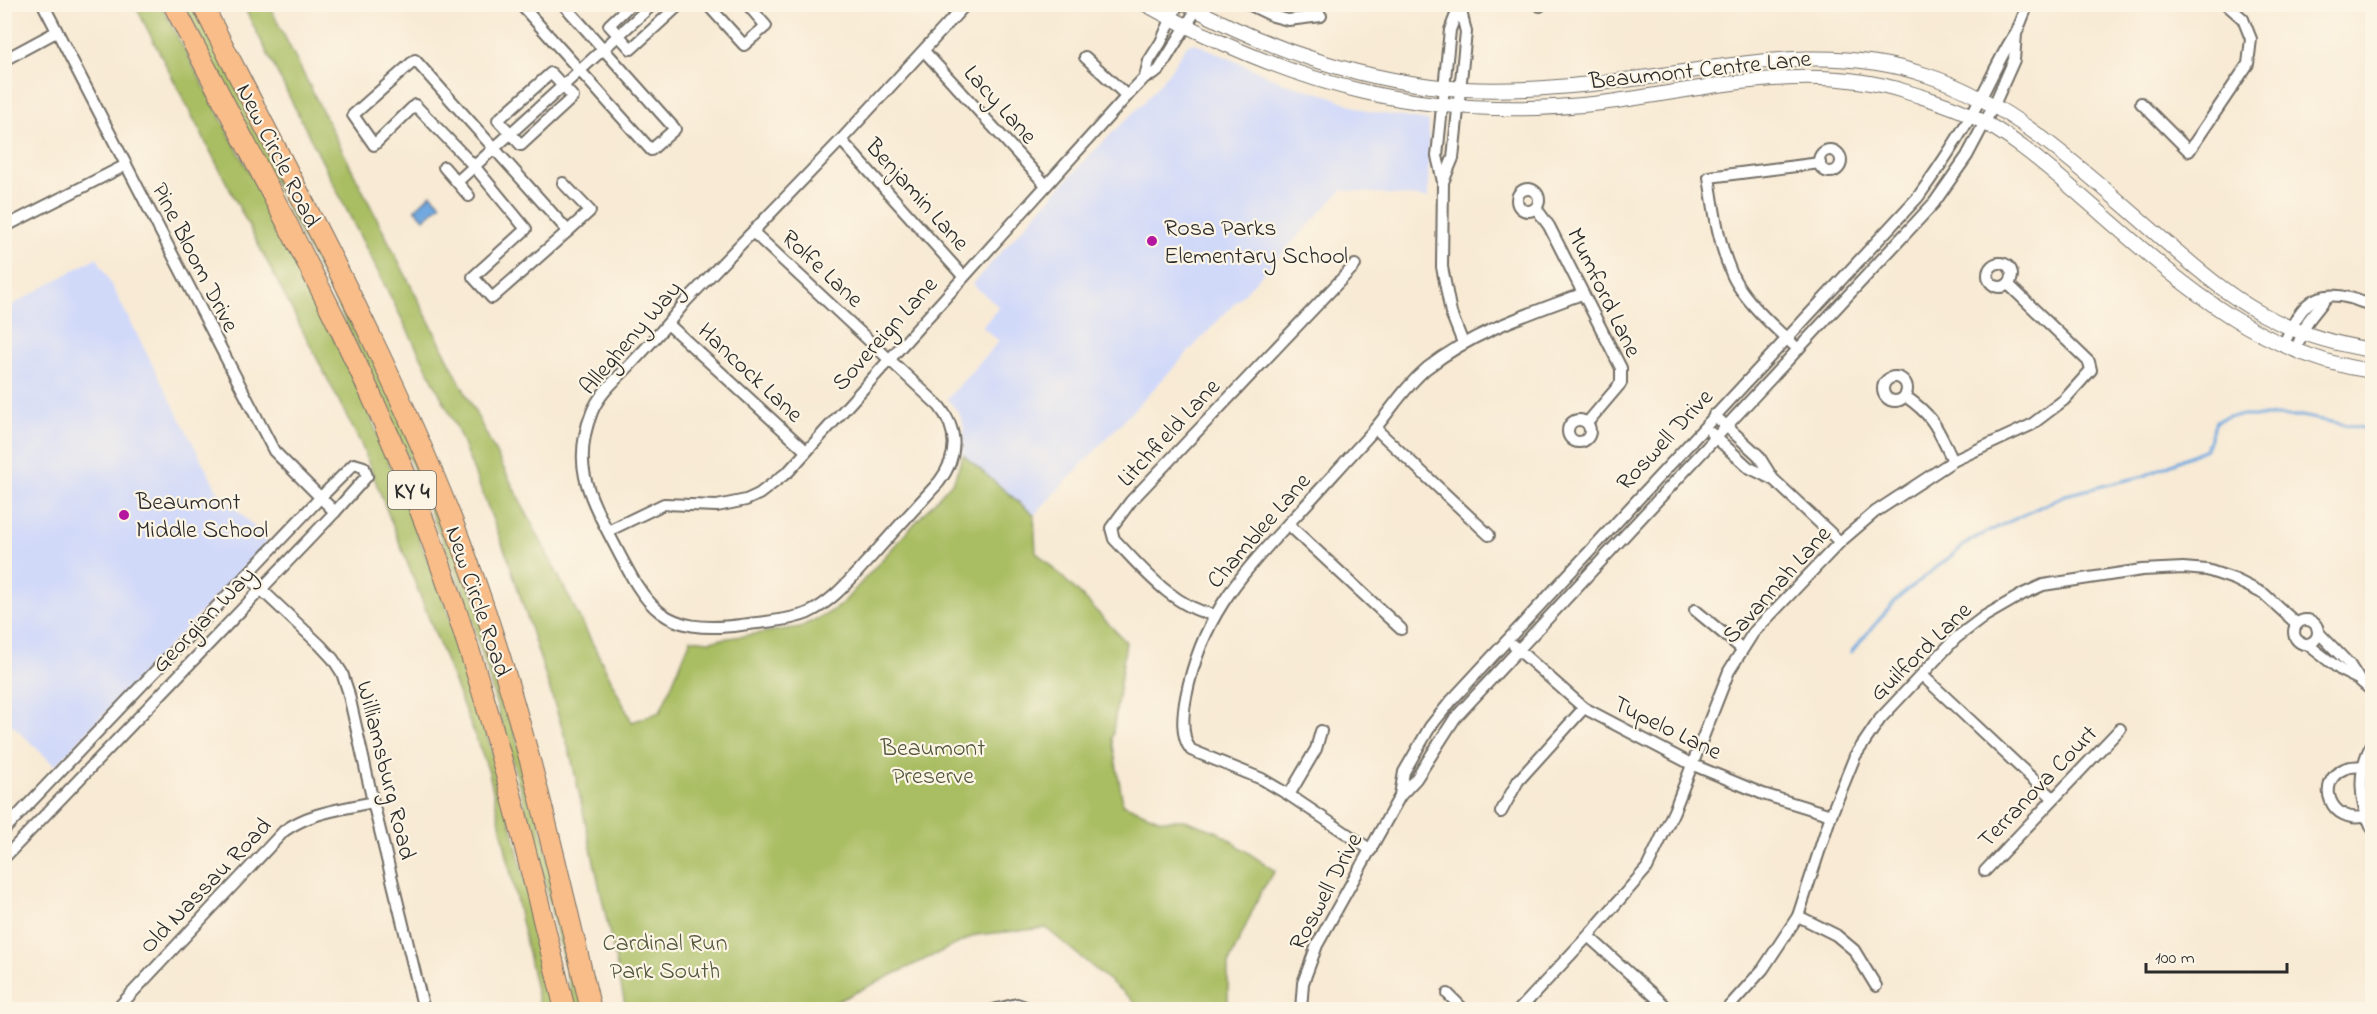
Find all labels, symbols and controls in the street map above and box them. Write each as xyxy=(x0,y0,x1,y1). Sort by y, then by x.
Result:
street label: Beaumont Centre Lane xyxy=(1587,42,1813,101)
street label: Lacy Lane xyxy=(953,58,1045,154)
street label: New Circle Road xyxy=(225,78,328,235)
street label: Benjamin Lane xyxy=(855,131,977,260)
street label: Pine Bloom Drive xyxy=(141,177,247,339)
place label: Rosa Parks Elementary School xyxy=(1164,212,1348,276)
street label: Rolfe Lane xyxy=(772,222,870,317)
street label: Mumford Lane xyxy=(1556,222,1649,364)
marker: Rosa Parks Elementary School xyxy=(1145,234,1159,248)
street label: Sovereign Lane xyxy=(825,269,947,400)
street label: Allegheny Way xyxy=(572,274,692,404)
street label: Hancock Lane xyxy=(689,316,810,432)
street label: Litchfield Lane xyxy=(1110,371,1230,496)
street label: Roswell Drive xyxy=(1609,382,1723,500)
street label: Chamblee Lane xyxy=(1199,466,1321,597)
road number: KY 4 xyxy=(388,471,436,509)
place label: Beaumont Middle School xyxy=(135,486,268,549)
marker: Beaumont Middle School xyxy=(117,508,131,522)
street label: Savannah Lane xyxy=(1715,518,1841,653)
street label: New Circle Road xyxy=(434,522,519,682)
street label: Georgian Way xyxy=(145,559,266,683)
street label: Guilford Lane xyxy=(1863,595,1981,711)
street label: Williamsburg Road xyxy=(345,678,424,864)
street label: Tupelo Lane xyxy=(1607,688,1727,771)
street label: Terranova Court xyxy=(1971,718,2107,857)
park label: Beaumont Preserve xyxy=(880,732,985,795)
street label: Old Nassau Road xyxy=(132,810,281,963)
street label: Roswell Drive xyxy=(1282,827,1373,957)
park label: Cardinal Run Park South xyxy=(603,927,727,990)
scale bar xyxy=(2146,936,2287,974)
text: 100 m xyxy=(2155,946,2195,972)

